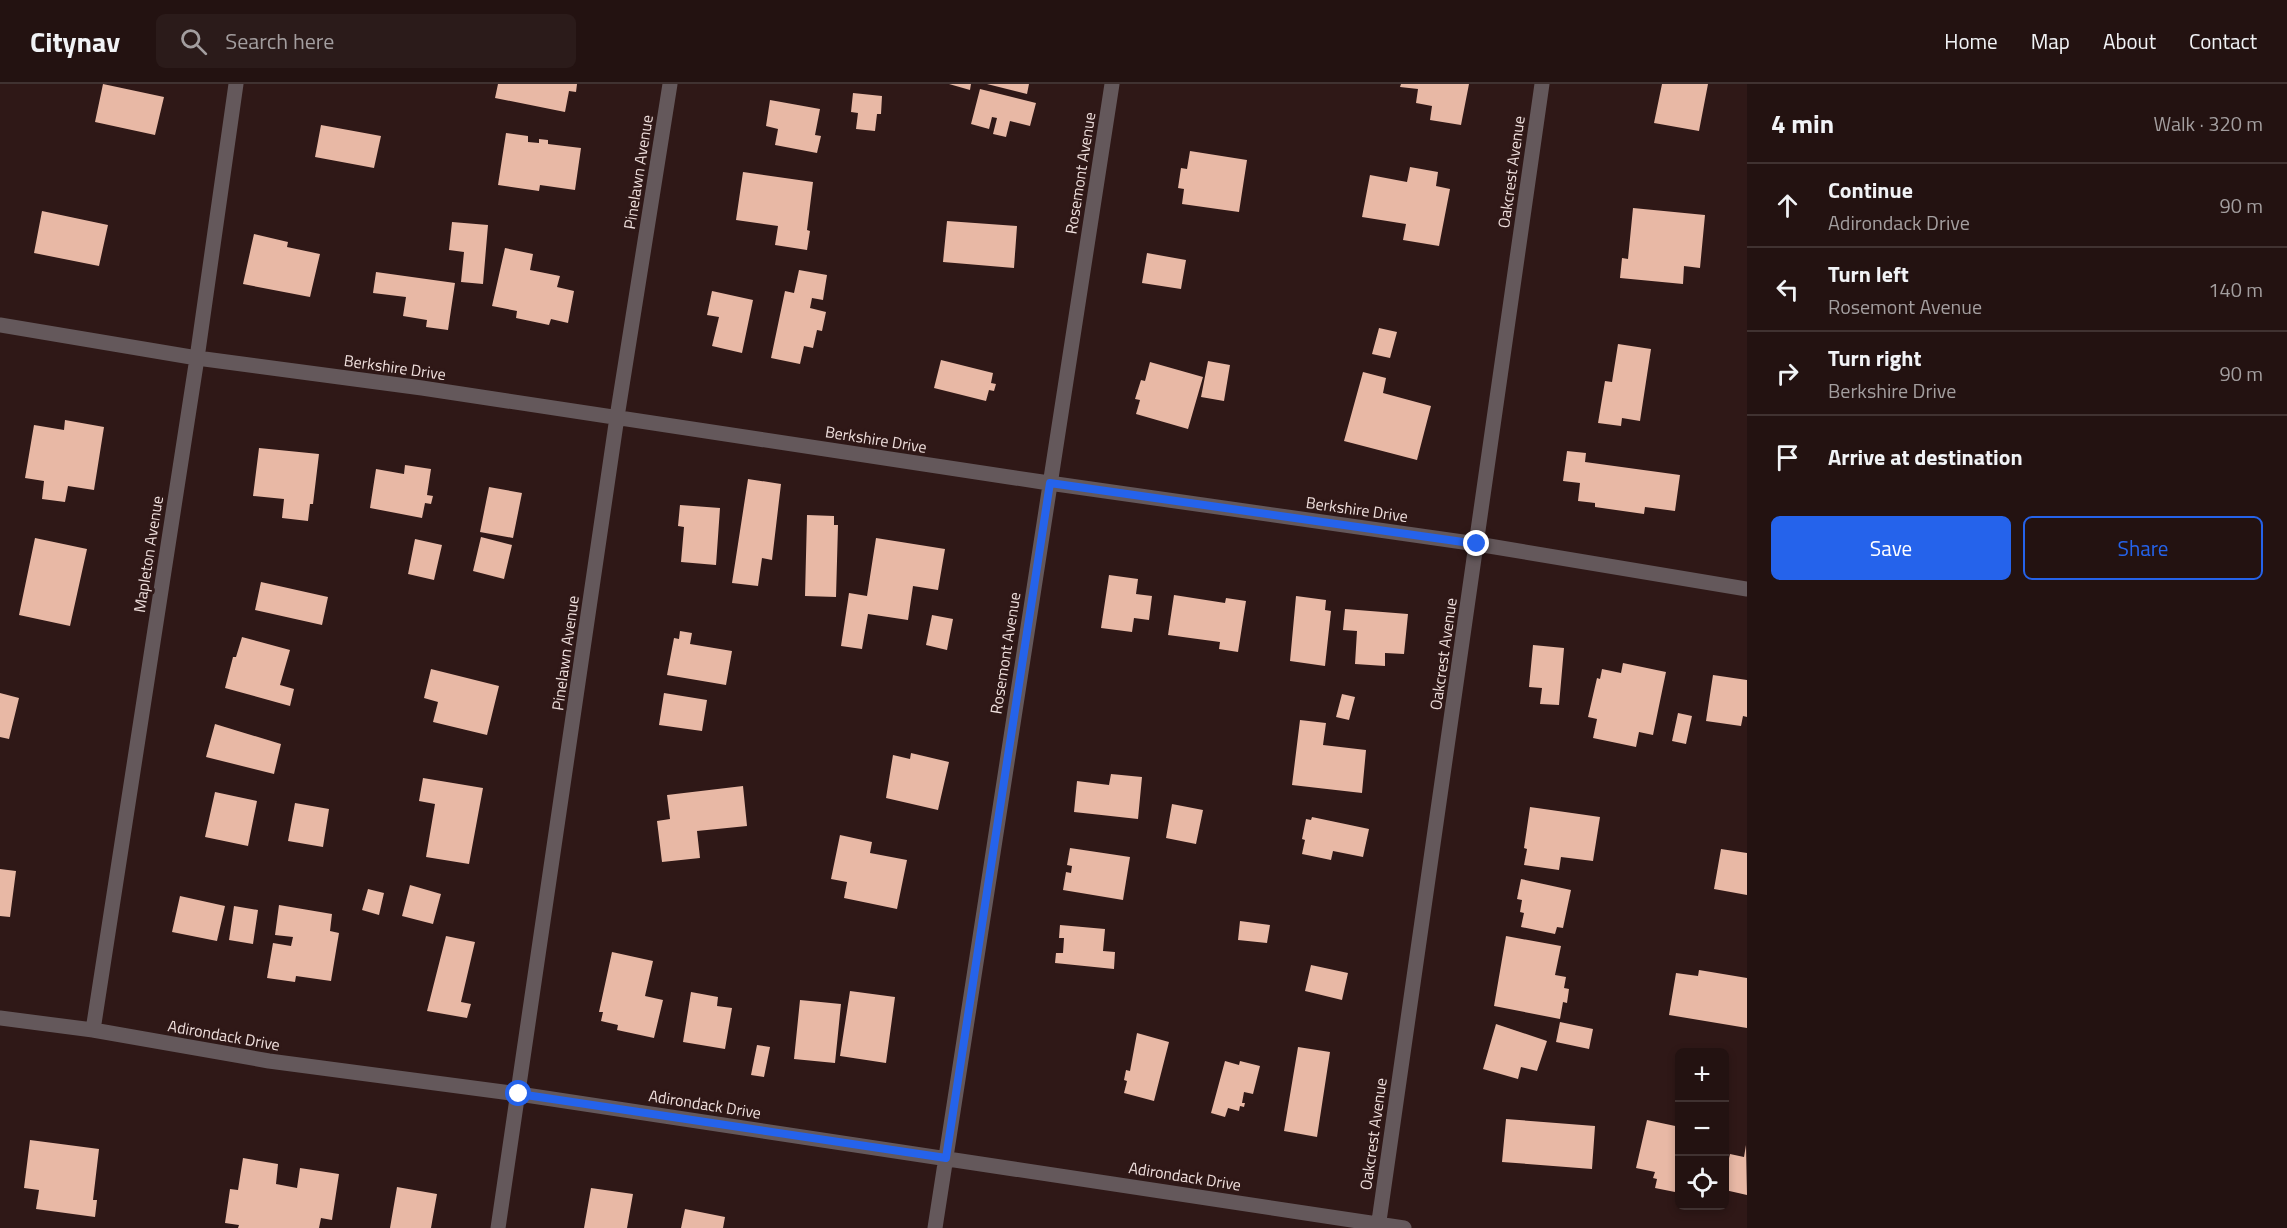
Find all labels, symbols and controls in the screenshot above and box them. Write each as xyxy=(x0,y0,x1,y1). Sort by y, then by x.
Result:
search box xyxy=(156,14,576,68)
text: Citynav xyxy=(30,20,120,63)
text: Search here xyxy=(225,24,334,58)
icon: search xyxy=(177,25,210,58)
text: Home xyxy=(1944,25,1998,57)
text: Map xyxy=(2031,25,2070,57)
text: About xyxy=(2103,25,2156,57)
text: Contact xyxy=(2189,25,2257,57)
text: 4 min xyxy=(1771,104,1834,143)
text: Walk · 320 m xyxy=(2154,108,2263,139)
street label: Rosemont Avenue xyxy=(1059,110,1101,236)
street label: Pinelawn Avenue xyxy=(617,113,659,231)
street label: Oakcrest Avenue xyxy=(1491,114,1531,230)
text: Continue xyxy=(1828,173,1913,207)
icon: ahead xyxy=(1771,189,1804,222)
text: 90 m xyxy=(2219,190,2263,221)
text: Adirondack Drive xyxy=(1828,207,1970,238)
text: Turn left xyxy=(1828,257,1909,291)
icon: left xyxy=(1771,273,1804,306)
text: 140 m xyxy=(2208,274,2263,305)
text: Rosemont Avenue xyxy=(1828,291,1982,322)
text: Turn right xyxy=(1828,341,1922,375)
street label: Berkshire Drive xyxy=(343,348,447,386)
icon: right xyxy=(1771,357,1804,390)
text: 90 m xyxy=(2219,358,2263,389)
text: Berkshire Drive xyxy=(1828,375,1956,406)
street label: Berkshire Drive xyxy=(823,419,929,459)
text: Arrive at destination xyxy=(1828,440,2023,474)
icon: arrive xyxy=(1771,441,1804,474)
street label: Berkshire Drive xyxy=(1305,490,1409,528)
street label: Mapleton Avenue xyxy=(127,494,169,614)
button: Save xyxy=(1771,516,2011,580)
button: Share xyxy=(2023,516,2263,580)
route end xyxy=(1463,530,1489,556)
street label: Rosemont Avenue xyxy=(984,590,1026,716)
street label: Pinelawn Avenue xyxy=(545,594,585,712)
street label: Oakcrest Avenue xyxy=(1423,596,1463,712)
street label: Adirondack Drive xyxy=(166,1013,282,1057)
map controls xyxy=(1675,1048,1729,1210)
button: + xyxy=(1675,1048,1729,1102)
street label: Oakcrest Avenue xyxy=(1353,1076,1393,1192)
route start xyxy=(505,1080,531,1106)
street label: Adirondack Drive xyxy=(647,1083,763,1125)
button: − xyxy=(1675,1102,1729,1156)
street label: Adirondack Drive xyxy=(1127,1155,1243,1197)
button: locate xyxy=(1675,1156,1729,1210)

